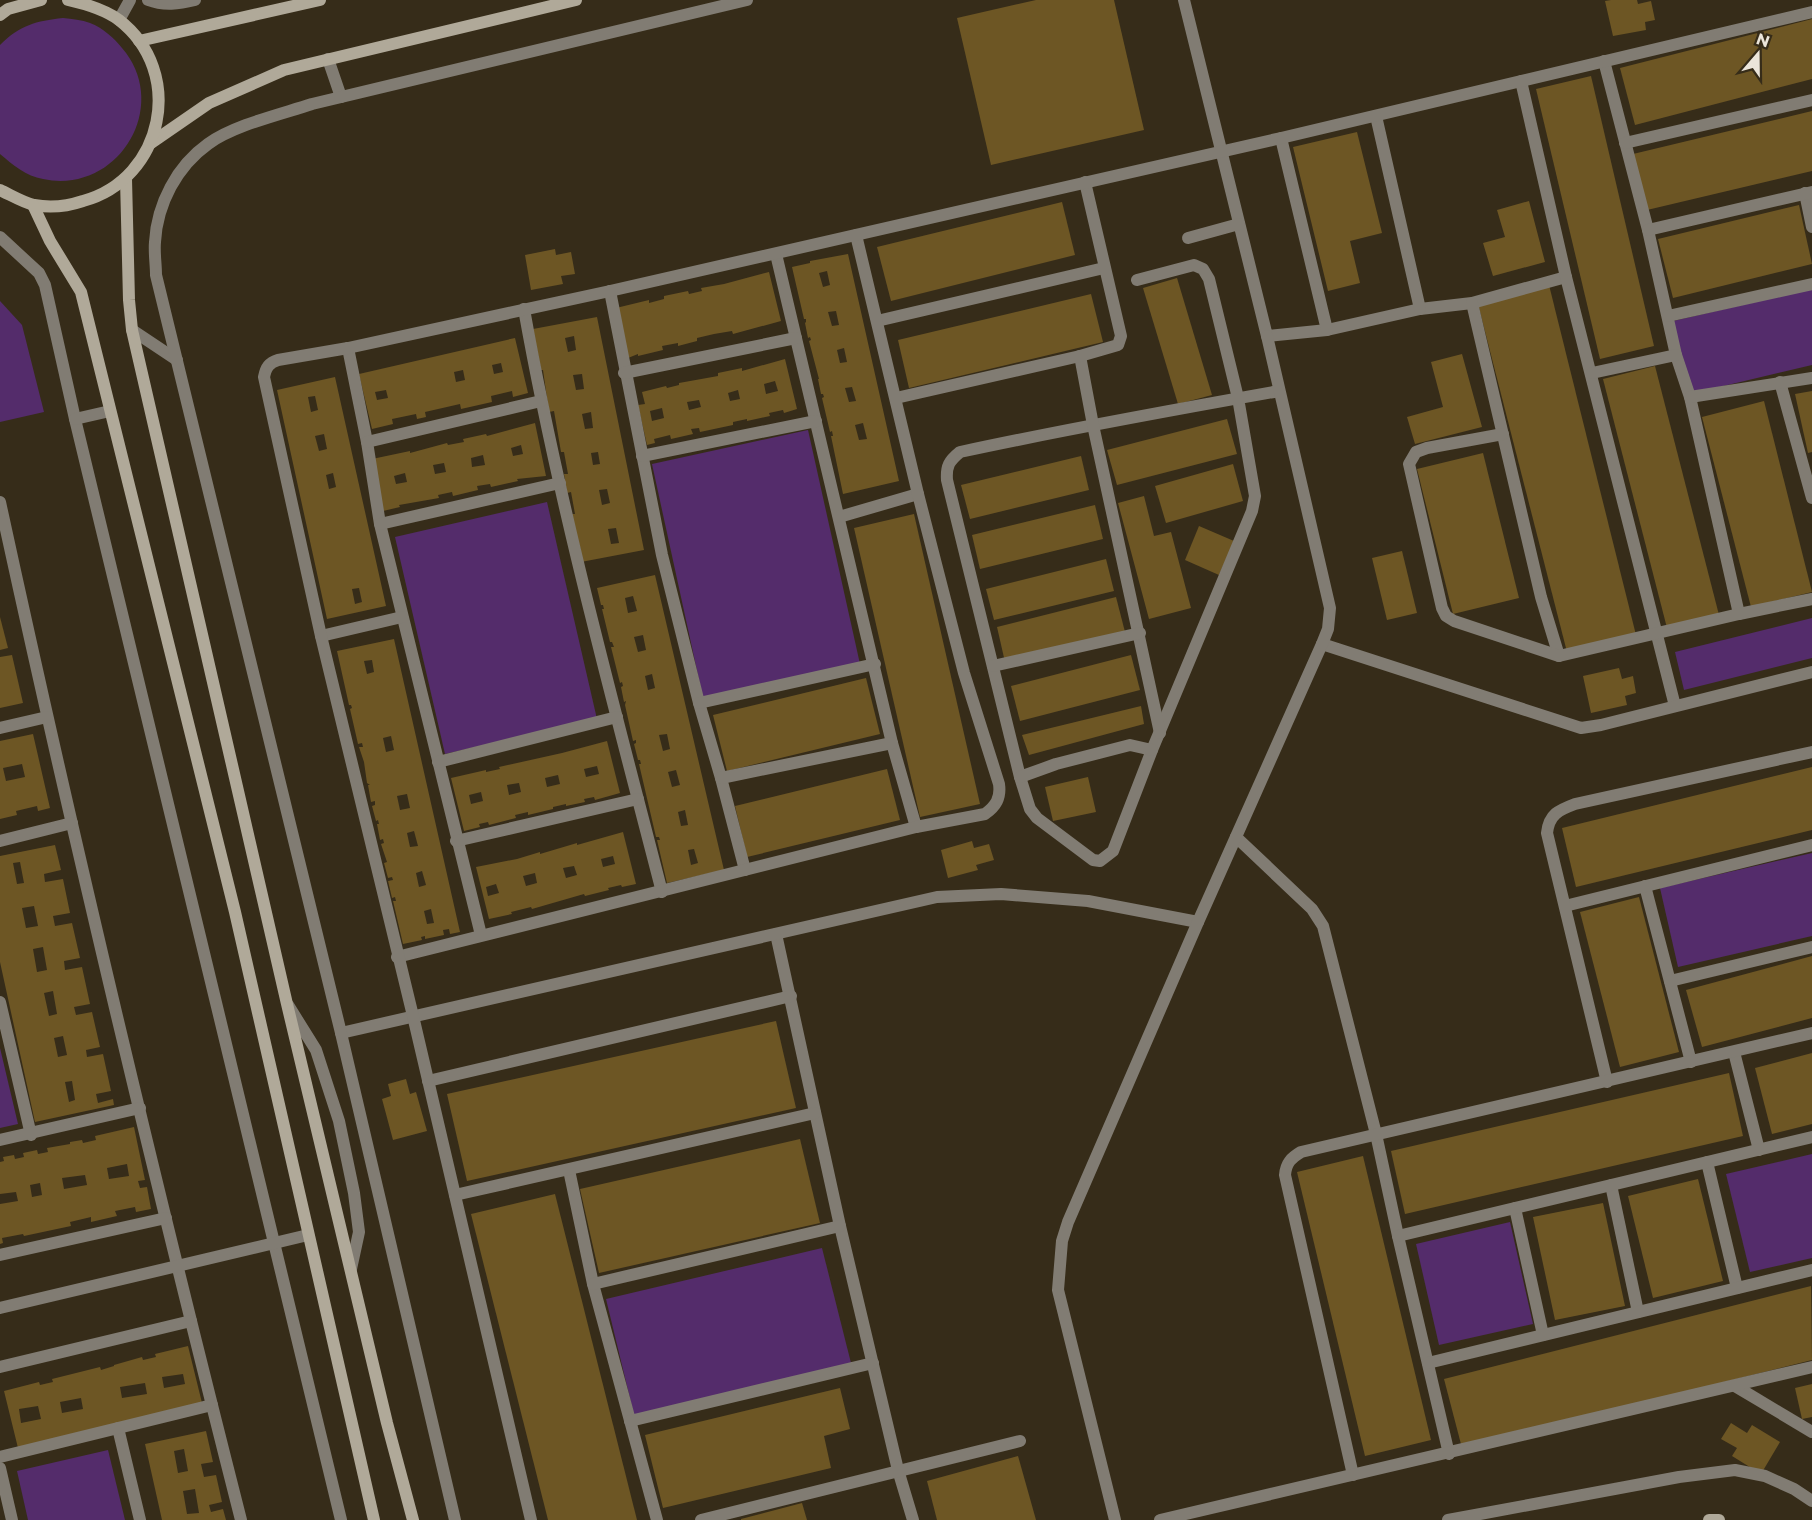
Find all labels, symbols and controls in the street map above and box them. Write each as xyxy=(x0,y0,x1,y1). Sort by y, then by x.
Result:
north arrow xyxy=(1728,24,1788,84)
text: N xyxy=(1754,29,1772,52)

